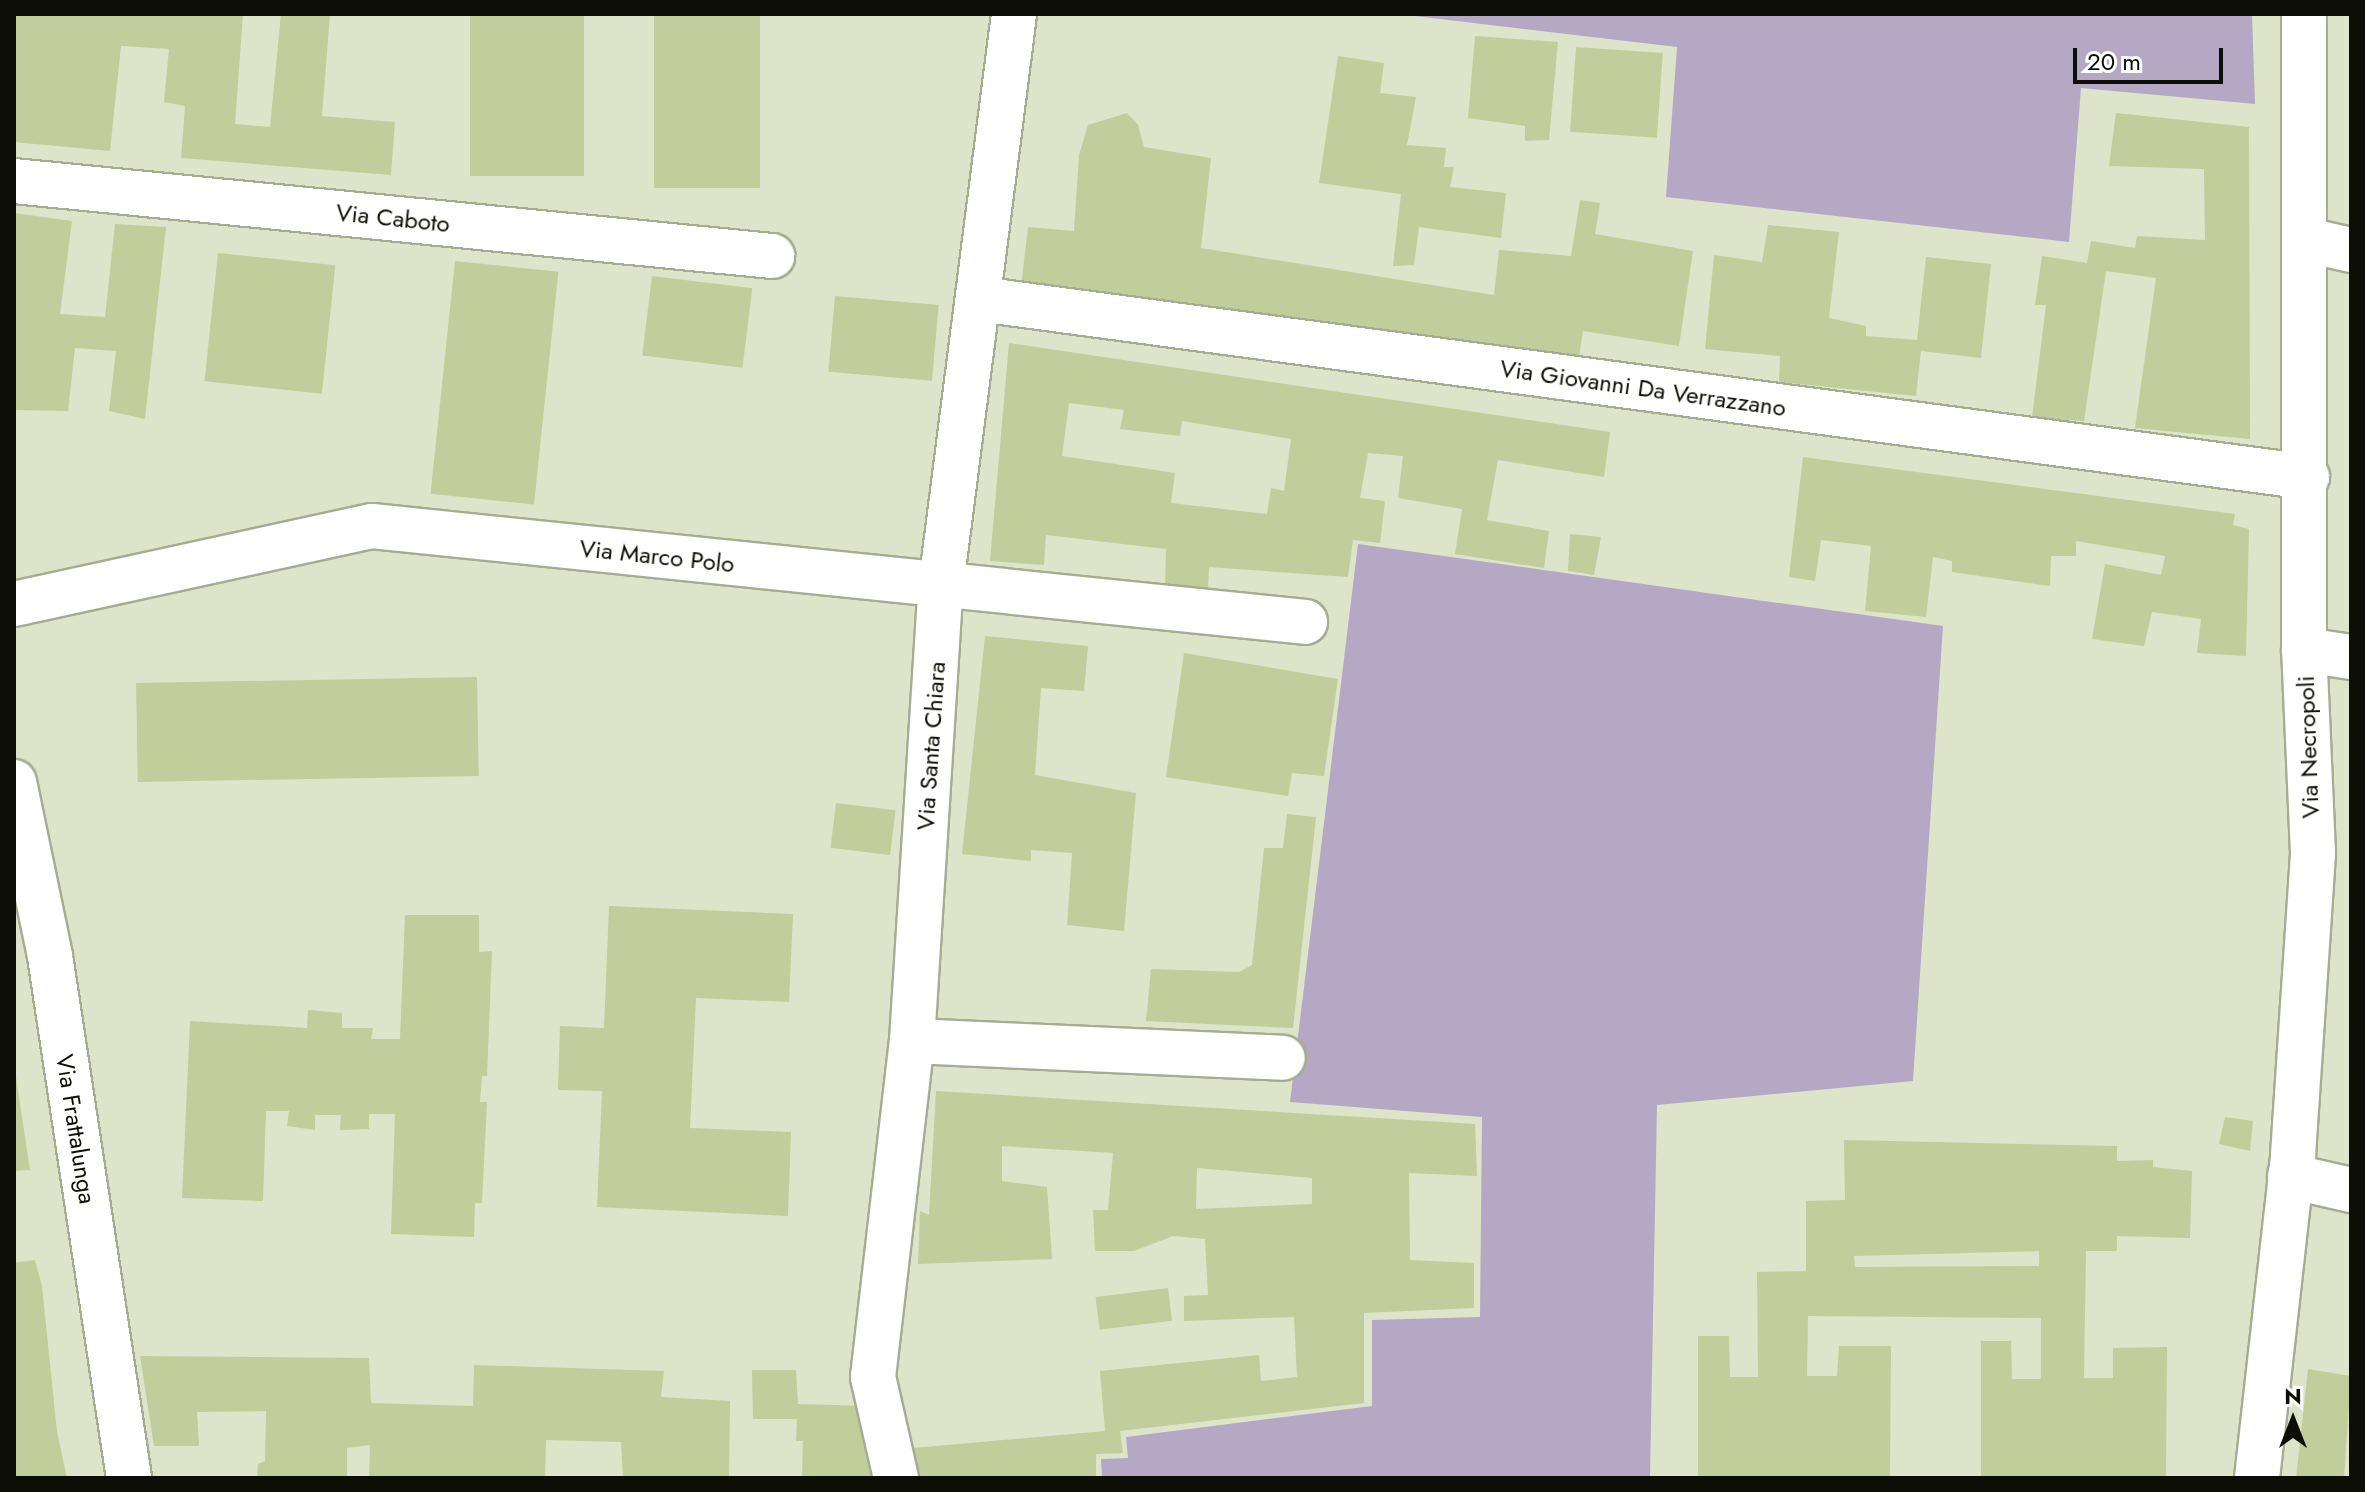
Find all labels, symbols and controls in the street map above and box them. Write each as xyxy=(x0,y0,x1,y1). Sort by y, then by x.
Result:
scale bar xyxy=(2077,32,2227,82)
text: 20 m xyxy=(2087,44,2141,79)
street label: Via Caboto xyxy=(335,198,451,238)
street label: Via Giovanni Da Verrazzano xyxy=(1498,354,1788,422)
street label: Via Marco Polo xyxy=(578,534,736,578)
street label: Via Santa Chiara xyxy=(911,661,951,831)
street label: Via Necropoli xyxy=(2291,675,2325,819)
street label: Via Frattalunga xyxy=(50,1052,102,1206)
north arrow xyxy=(2253,1380,2333,1460)
text: N xyxy=(2284,1380,2302,1412)

